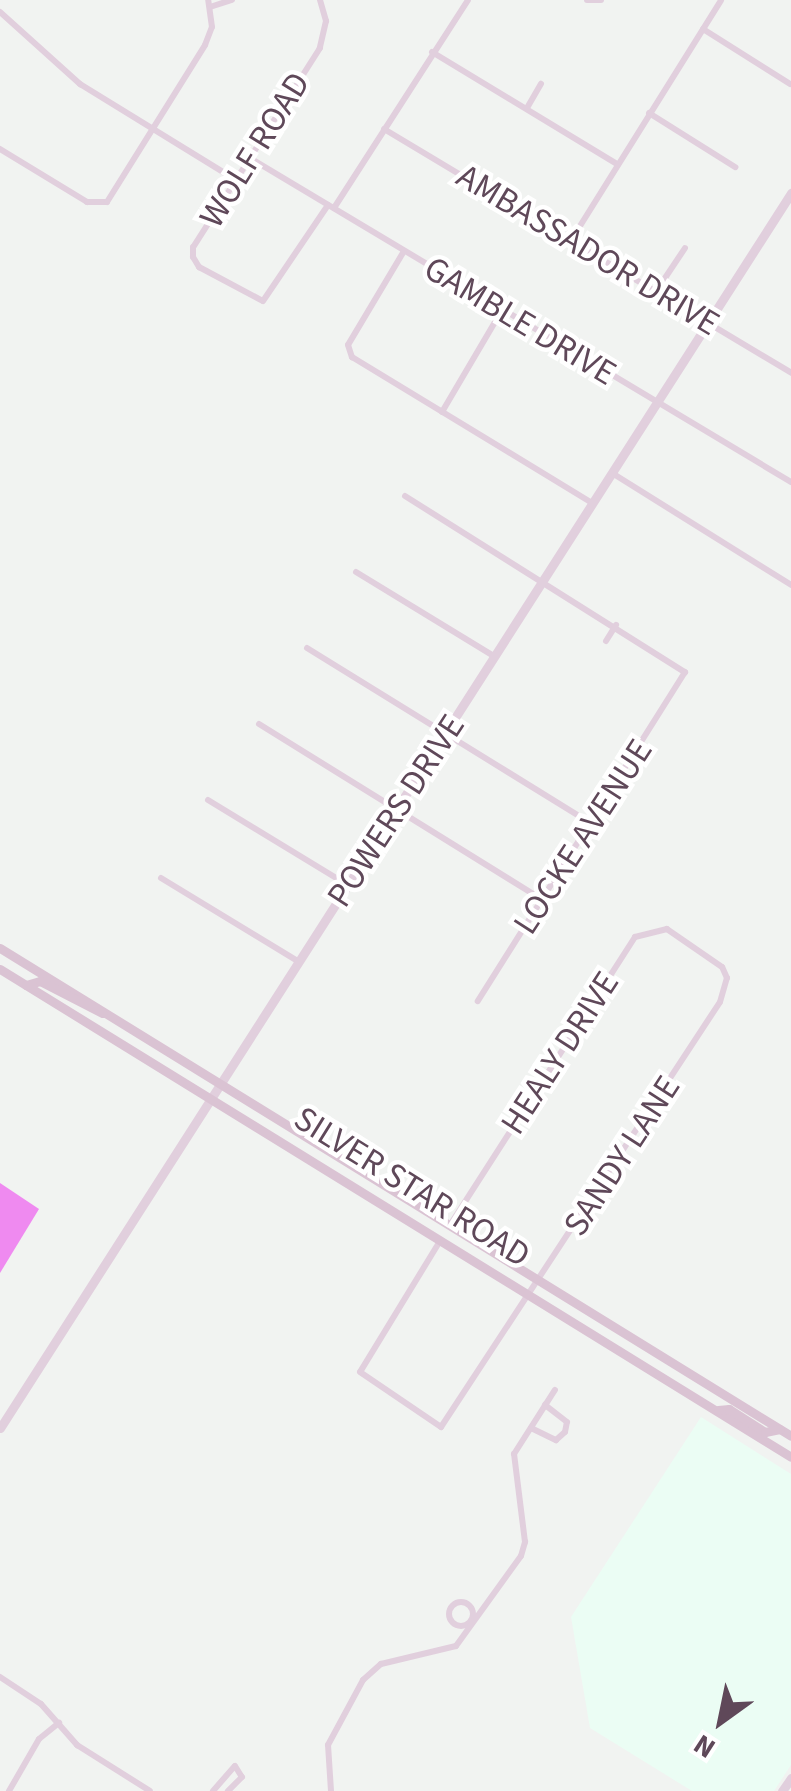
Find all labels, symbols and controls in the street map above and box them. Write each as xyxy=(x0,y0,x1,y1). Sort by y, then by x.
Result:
street label: WOLF ROAD xyxy=(191,65,319,235)
street label: AMBASSADOR DRIVE xyxy=(449,155,727,345)
street label: GAMBLE DRIVE xyxy=(417,247,623,395)
street label: POWERS DRIVE xyxy=(318,707,474,915)
street label: LOCKE AVENUE xyxy=(504,732,662,942)
street label: HEALY DRIVE xyxy=(492,964,628,1142)
street label: SANDY LANE xyxy=(555,1068,689,1244)
street label: SILVER STAR ROAD xyxy=(286,1098,538,1276)
north arrow xyxy=(671,1671,771,1771)
text: N xyxy=(686,1724,723,1768)

